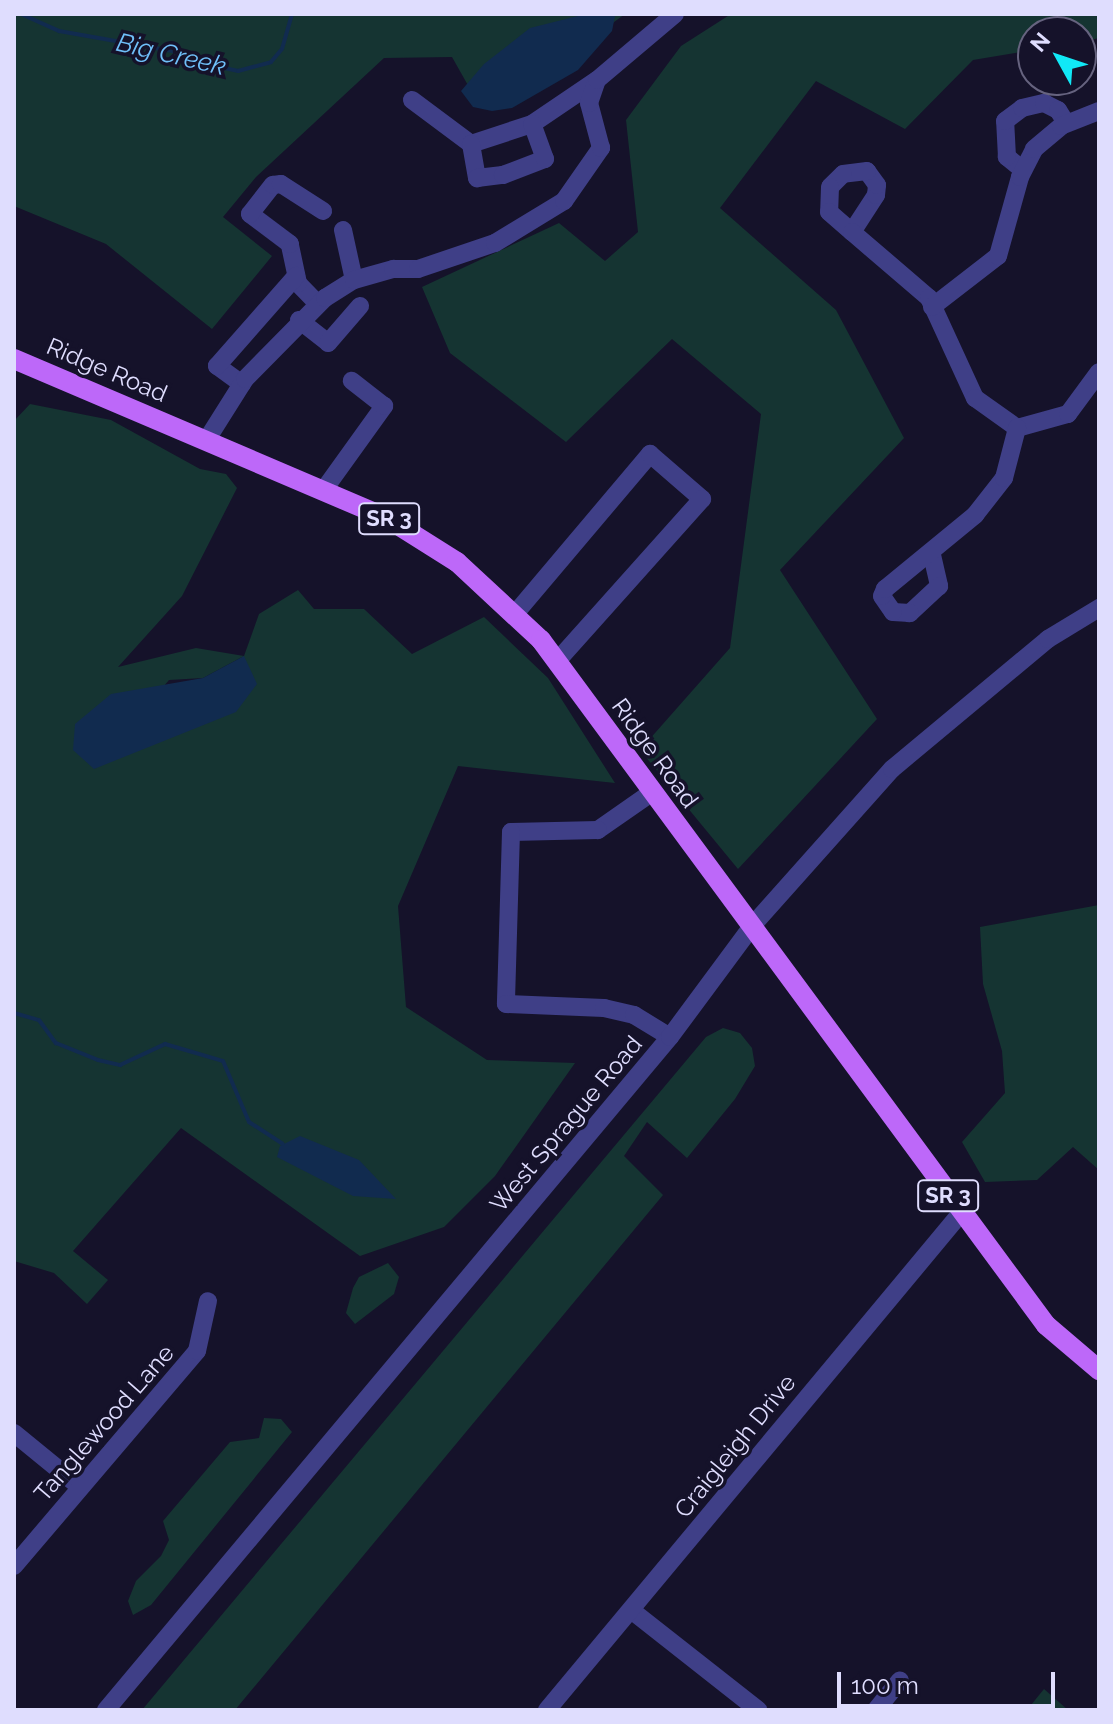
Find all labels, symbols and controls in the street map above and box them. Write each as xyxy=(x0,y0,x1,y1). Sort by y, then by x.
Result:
north arrow xyxy=(1017,16,1097,96)
water label: Big Creek xyxy=(113,27,229,83)
text: N xyxy=(1025,27,1055,57)
street label: Ridge Road xyxy=(42,332,172,408)
road number: SR 3 xyxy=(357,501,421,537)
street label: Ridge Road xyxy=(606,693,704,813)
street label: West Sprague Road xyxy=(484,1030,648,1218)
road number: SR 3 xyxy=(916,1178,980,1214)
street label: Tanglewood Lane xyxy=(28,1339,180,1507)
street label: Craigleigh Drive xyxy=(668,1369,802,1523)
scale bar xyxy=(841,1656,1059,1706)
text: 100 m xyxy=(851,1671,919,1700)

